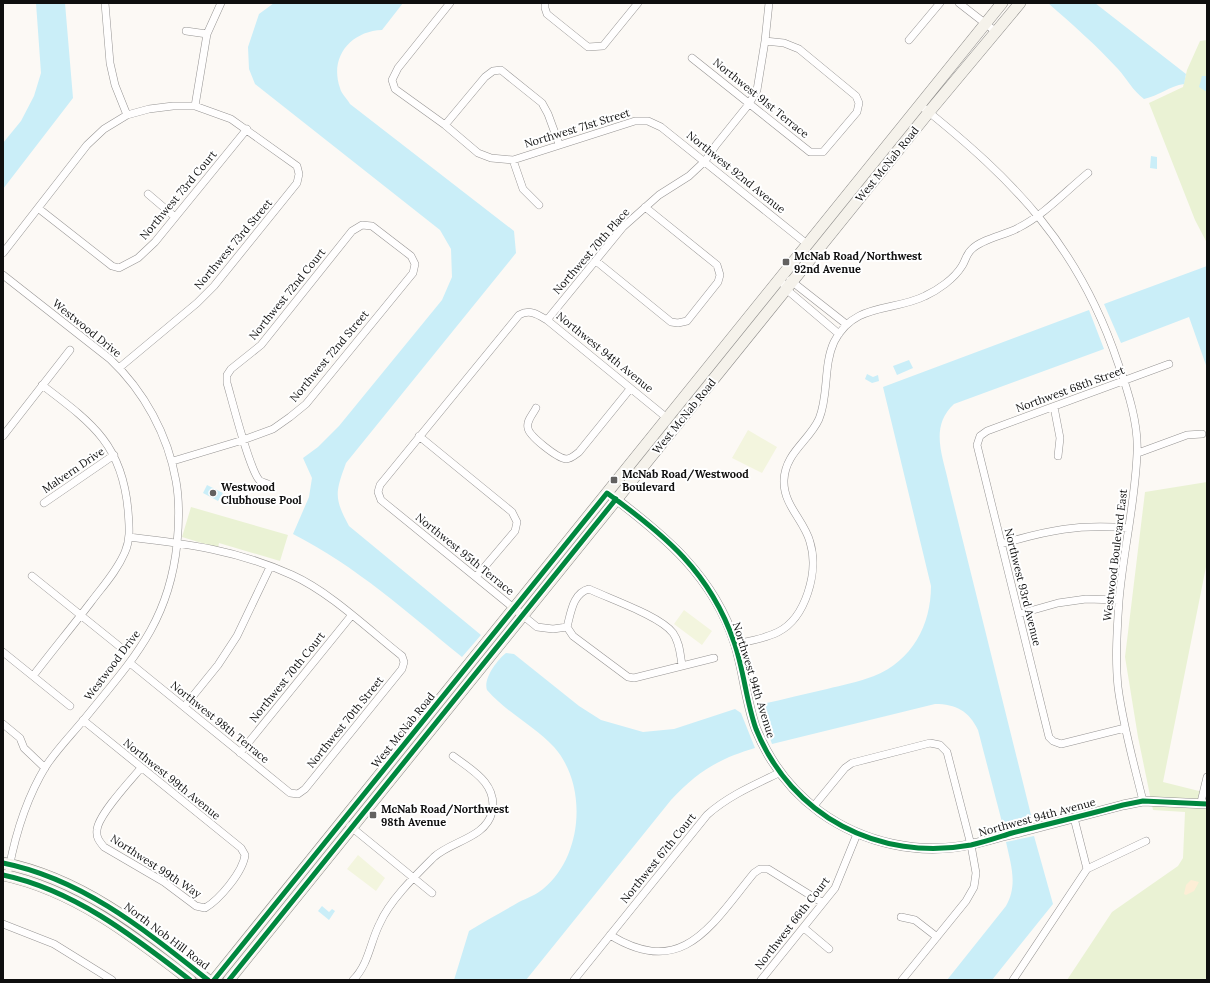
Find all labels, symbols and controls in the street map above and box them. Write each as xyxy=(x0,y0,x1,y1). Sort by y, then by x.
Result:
street label: Northwest 91st Terrace xyxy=(710,55,812,141)
street label: Northwest 71st Street xyxy=(522,105,632,151)
street label: West McNab Road xyxy=(852,123,922,205)
street label: Northwest 92nd Avenue xyxy=(684,128,788,216)
street label: Northwest 73rd Court xyxy=(137,147,220,243)
street label: Northwest 73rd Street xyxy=(191,195,275,292)
street label: Northwest 70th Place xyxy=(550,205,632,297)
street label: Northwest 72nd Court xyxy=(246,245,329,343)
place label: McNab Road/Northwest 92nd Avenue xyxy=(794,249,922,276)
marker: McNab Road/Northwest 92nd Avenue xyxy=(781,257,791,267)
street label: Westwood Drive xyxy=(50,296,124,360)
street label: Northwest 72nd Street xyxy=(287,307,372,405)
street label: Northwest 94th Avenue xyxy=(554,309,656,395)
street label: Northwest 68th Street xyxy=(1014,363,1127,415)
street label: West McNab Road xyxy=(649,375,719,457)
street label: Malvern Drive xyxy=(39,444,107,496)
place label: McNab Road/Westwood Boulevard xyxy=(622,467,749,494)
marker: McNab Road/Westwood Boulevard xyxy=(609,475,619,485)
place label: Westwood Clubhouse Pool xyxy=(221,480,302,507)
street label: Westwood Boulevard East xyxy=(1100,487,1130,622)
marker: Westwood Clubhouse Pool xyxy=(208,488,218,498)
street label: Northwest 95th Terrace xyxy=(413,510,517,598)
street label: Northwest 93rd Avenue xyxy=(1002,527,1044,648)
street label: Northwest 94th Avenue xyxy=(730,620,778,740)
street label: Westwood Drive xyxy=(81,627,143,703)
street label: Northwest 70th Court xyxy=(246,628,328,725)
street label: Northwest 70th Street xyxy=(304,673,387,771)
street label: Northwest 98th Terrace xyxy=(168,678,272,766)
street label: West McNab Road xyxy=(368,689,438,771)
street label: Northwest 99th Avenue xyxy=(121,735,223,823)
street label: Northwest 94th Avenue xyxy=(977,795,1097,839)
place label: McNab Road/Northwest 98th Avenue xyxy=(381,802,509,829)
street label: Northwest 67th Court xyxy=(617,809,699,906)
marker: McNab Road/Northwest 98th Avenue xyxy=(368,810,378,820)
street label: Northwest 99th Way xyxy=(108,831,204,901)
street label: Northwest 66th Court xyxy=(752,873,833,972)
street label: North Nob Hill Road xyxy=(122,899,213,973)

